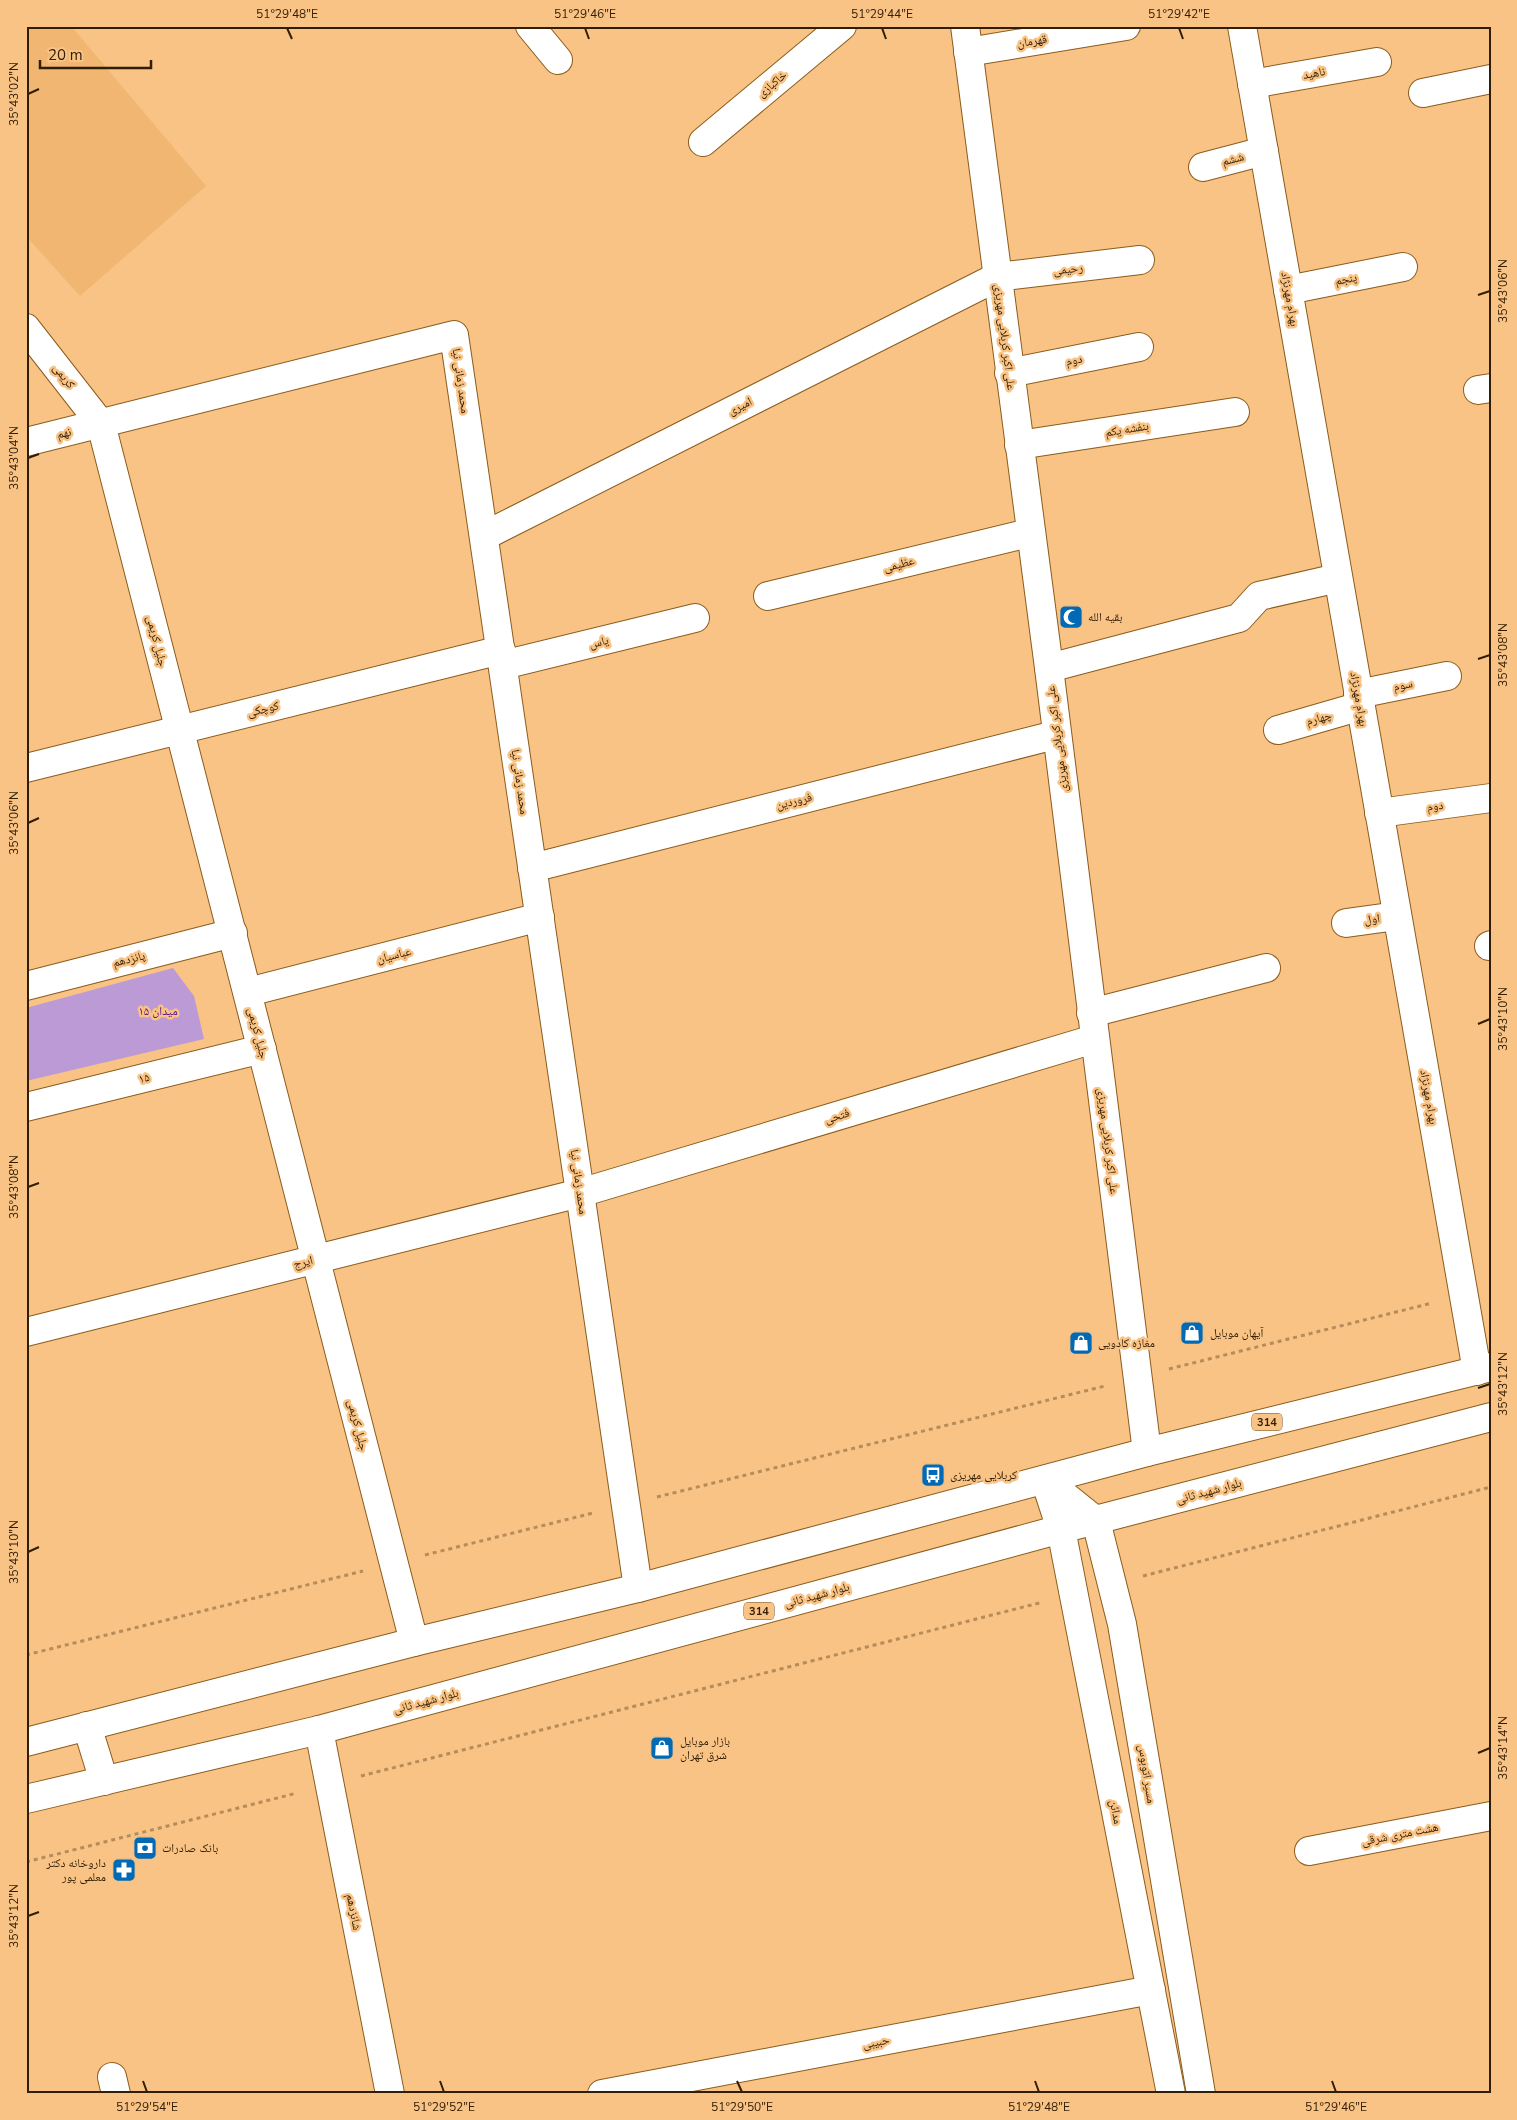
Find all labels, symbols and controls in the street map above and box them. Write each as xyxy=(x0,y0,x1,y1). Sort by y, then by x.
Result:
text: 51°29'48"E xyxy=(256,6,318,22)
text: 51°29'46"E xyxy=(554,6,616,22)
text: 51°29'44"E xyxy=(851,6,913,22)
text: 51°29'42"E xyxy=(1148,6,1210,22)
street label: قهرمان xyxy=(1016,31,1048,51)
scale bar xyxy=(40,38,151,70)
text: 20 m xyxy=(48,45,83,65)
text: 35°43'02"N xyxy=(6,62,22,126)
street label: ناهید xyxy=(1302,63,1326,83)
street label: خاکبازی xyxy=(754,67,791,101)
street label: ششم xyxy=(1220,149,1246,169)
street label: رحیمی xyxy=(1052,259,1084,279)
text: 35°43'06"N xyxy=(1495,259,1511,323)
street label: پنجم xyxy=(1334,269,1359,289)
street label: بهرام مهرنژاد xyxy=(1277,270,1303,328)
street label: علی اکبر کربلایی مهریزی xyxy=(991,283,1019,391)
street label: محمد زمانی نیا xyxy=(449,347,473,415)
street label: دوم xyxy=(1064,351,1084,369)
street label: کریمی xyxy=(49,360,79,392)
street label: امیری xyxy=(725,393,755,419)
street label: بنفشه یکم xyxy=(1104,418,1150,440)
street label: نهم xyxy=(55,424,73,442)
text: 35°43'04"N xyxy=(6,426,22,490)
street label: عظیمی xyxy=(882,552,916,576)
mosque icon: بقیه الله xyxy=(1058,604,1084,630)
place label: بقیه الله xyxy=(1088,609,1123,625)
street label: جلیل کریمی xyxy=(143,614,171,669)
text: 35°43'08"N xyxy=(1495,623,1511,687)
street label: یاس xyxy=(588,632,611,652)
street label: بهرام مهرنژاد xyxy=(1346,670,1372,728)
street label: سوم xyxy=(1392,675,1414,695)
street label: علی اکبر کربلایی مهریزی xyxy=(1043,685,1071,793)
street label: کوچکی xyxy=(246,697,280,721)
street label: چهارم xyxy=(1304,707,1334,729)
street label: محمد زمانی نیا xyxy=(508,748,532,816)
street label: فروردین xyxy=(774,789,814,813)
text: 35°43'06"N xyxy=(6,791,22,855)
street label: دوم xyxy=(1426,797,1444,815)
street label: اول xyxy=(1363,910,1381,928)
street label: عباسیان xyxy=(375,943,413,967)
street label: پانزدهم xyxy=(111,947,147,971)
text: 35°43'10"N xyxy=(1495,987,1511,1051)
park label: میدان ۱۵ xyxy=(138,1003,178,1019)
street label: جلیل کریمی xyxy=(244,1006,272,1061)
street label: بهرام مهرنژاد xyxy=(1416,1068,1442,1126)
street label: ۱۵ xyxy=(137,1069,151,1087)
street label: علی اکبر کربلایی مهریزی xyxy=(1094,1087,1122,1195)
street label: فتحی xyxy=(822,1105,852,1127)
street label: محمد زمانی نیا xyxy=(567,1148,591,1216)
text: 35°43'08"N xyxy=(6,1155,22,1219)
street label: ایرج xyxy=(292,1252,315,1272)
shop icon: آیهان موبایل xyxy=(1179,1320,1205,1346)
place label: آیهان موبایل xyxy=(1210,1325,1264,1341)
shop icon: مغازه کادویی xyxy=(1068,1330,1094,1356)
place label: مغازه کادویی xyxy=(1098,1335,1155,1351)
text: 35°43'12"N xyxy=(1495,1352,1511,1416)
street label: جلیل کریمی xyxy=(344,1398,372,1453)
road number: 314 xyxy=(1252,1414,1282,1430)
bus stop icon: کربلایی مهریزی xyxy=(920,1462,946,1488)
place label: کربلایی مهریزی xyxy=(950,1467,1017,1483)
street label: بلوار شهید ثانی xyxy=(1175,1475,1243,1507)
text: 35°43'10"N xyxy=(6,1520,22,1584)
street label: بلوار شهید ثانی xyxy=(783,1579,851,1611)
road number: 314 xyxy=(744,1602,774,1620)
street label: بلوار شهید ثانی xyxy=(392,1685,460,1717)
text: 35°43'14"N xyxy=(1495,1716,1511,1780)
place label: بازار موبایل شرق تهران xyxy=(680,1733,730,1763)
shop icon: بازار موبایل شرق تهران xyxy=(649,1735,675,1761)
street label: مسیر اتوبوس xyxy=(1134,1743,1160,1805)
street label: مدائن xyxy=(1106,1799,1126,1825)
street label: هشت متری شرقی xyxy=(1360,1819,1440,1849)
bank icon: بانک صادرات xyxy=(132,1835,158,1861)
place label: بانک صادرات xyxy=(162,1840,218,1856)
place label: داروخانه دکتر معلمی پور xyxy=(45,1855,106,1885)
pharmacy icon: داروخانه دکتر معلمی پور xyxy=(111,1857,137,1883)
text: 35°43'12"N xyxy=(6,1884,22,1948)
street label: شانزدهم xyxy=(343,1893,365,1932)
street label: حبیبی xyxy=(861,2031,891,2052)
text: 51°29'54"E xyxy=(116,2099,178,2115)
text: 51°29'52"E xyxy=(413,2099,475,2115)
text: 51°29'50"E xyxy=(711,2099,773,2115)
text: 51°29'48"E xyxy=(1008,2099,1070,2115)
text: 51°29'46"E xyxy=(1305,2099,1367,2115)

